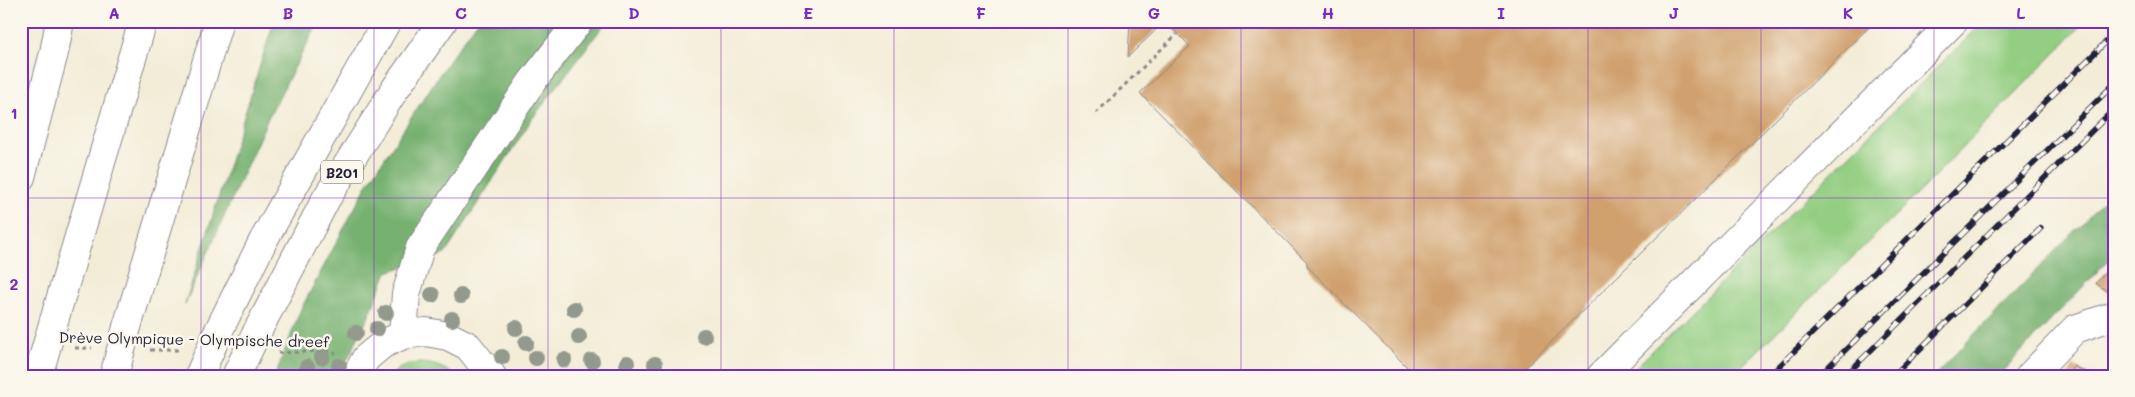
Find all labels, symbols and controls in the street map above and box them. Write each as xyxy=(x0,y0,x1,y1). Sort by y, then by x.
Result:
text: A xyxy=(108,2,120,23)
text: B xyxy=(283,2,293,23)
text: C xyxy=(455,2,467,23)
text: D xyxy=(628,2,640,23)
text: E xyxy=(803,2,813,23)
text: F xyxy=(976,2,986,23)
text: G xyxy=(1148,2,1160,23)
text: H xyxy=(1322,2,1334,23)
text: I xyxy=(1497,2,1505,23)
text: J xyxy=(1669,2,1679,23)
text: K xyxy=(1843,2,1853,23)
text: L xyxy=(2016,2,2026,23)
text: 1 xyxy=(10,102,18,123)
road number: B201 xyxy=(321,160,363,183)
text: 2 xyxy=(10,273,19,294)
street label: Drève Olympique - Olympische dreef xyxy=(59,327,331,351)

